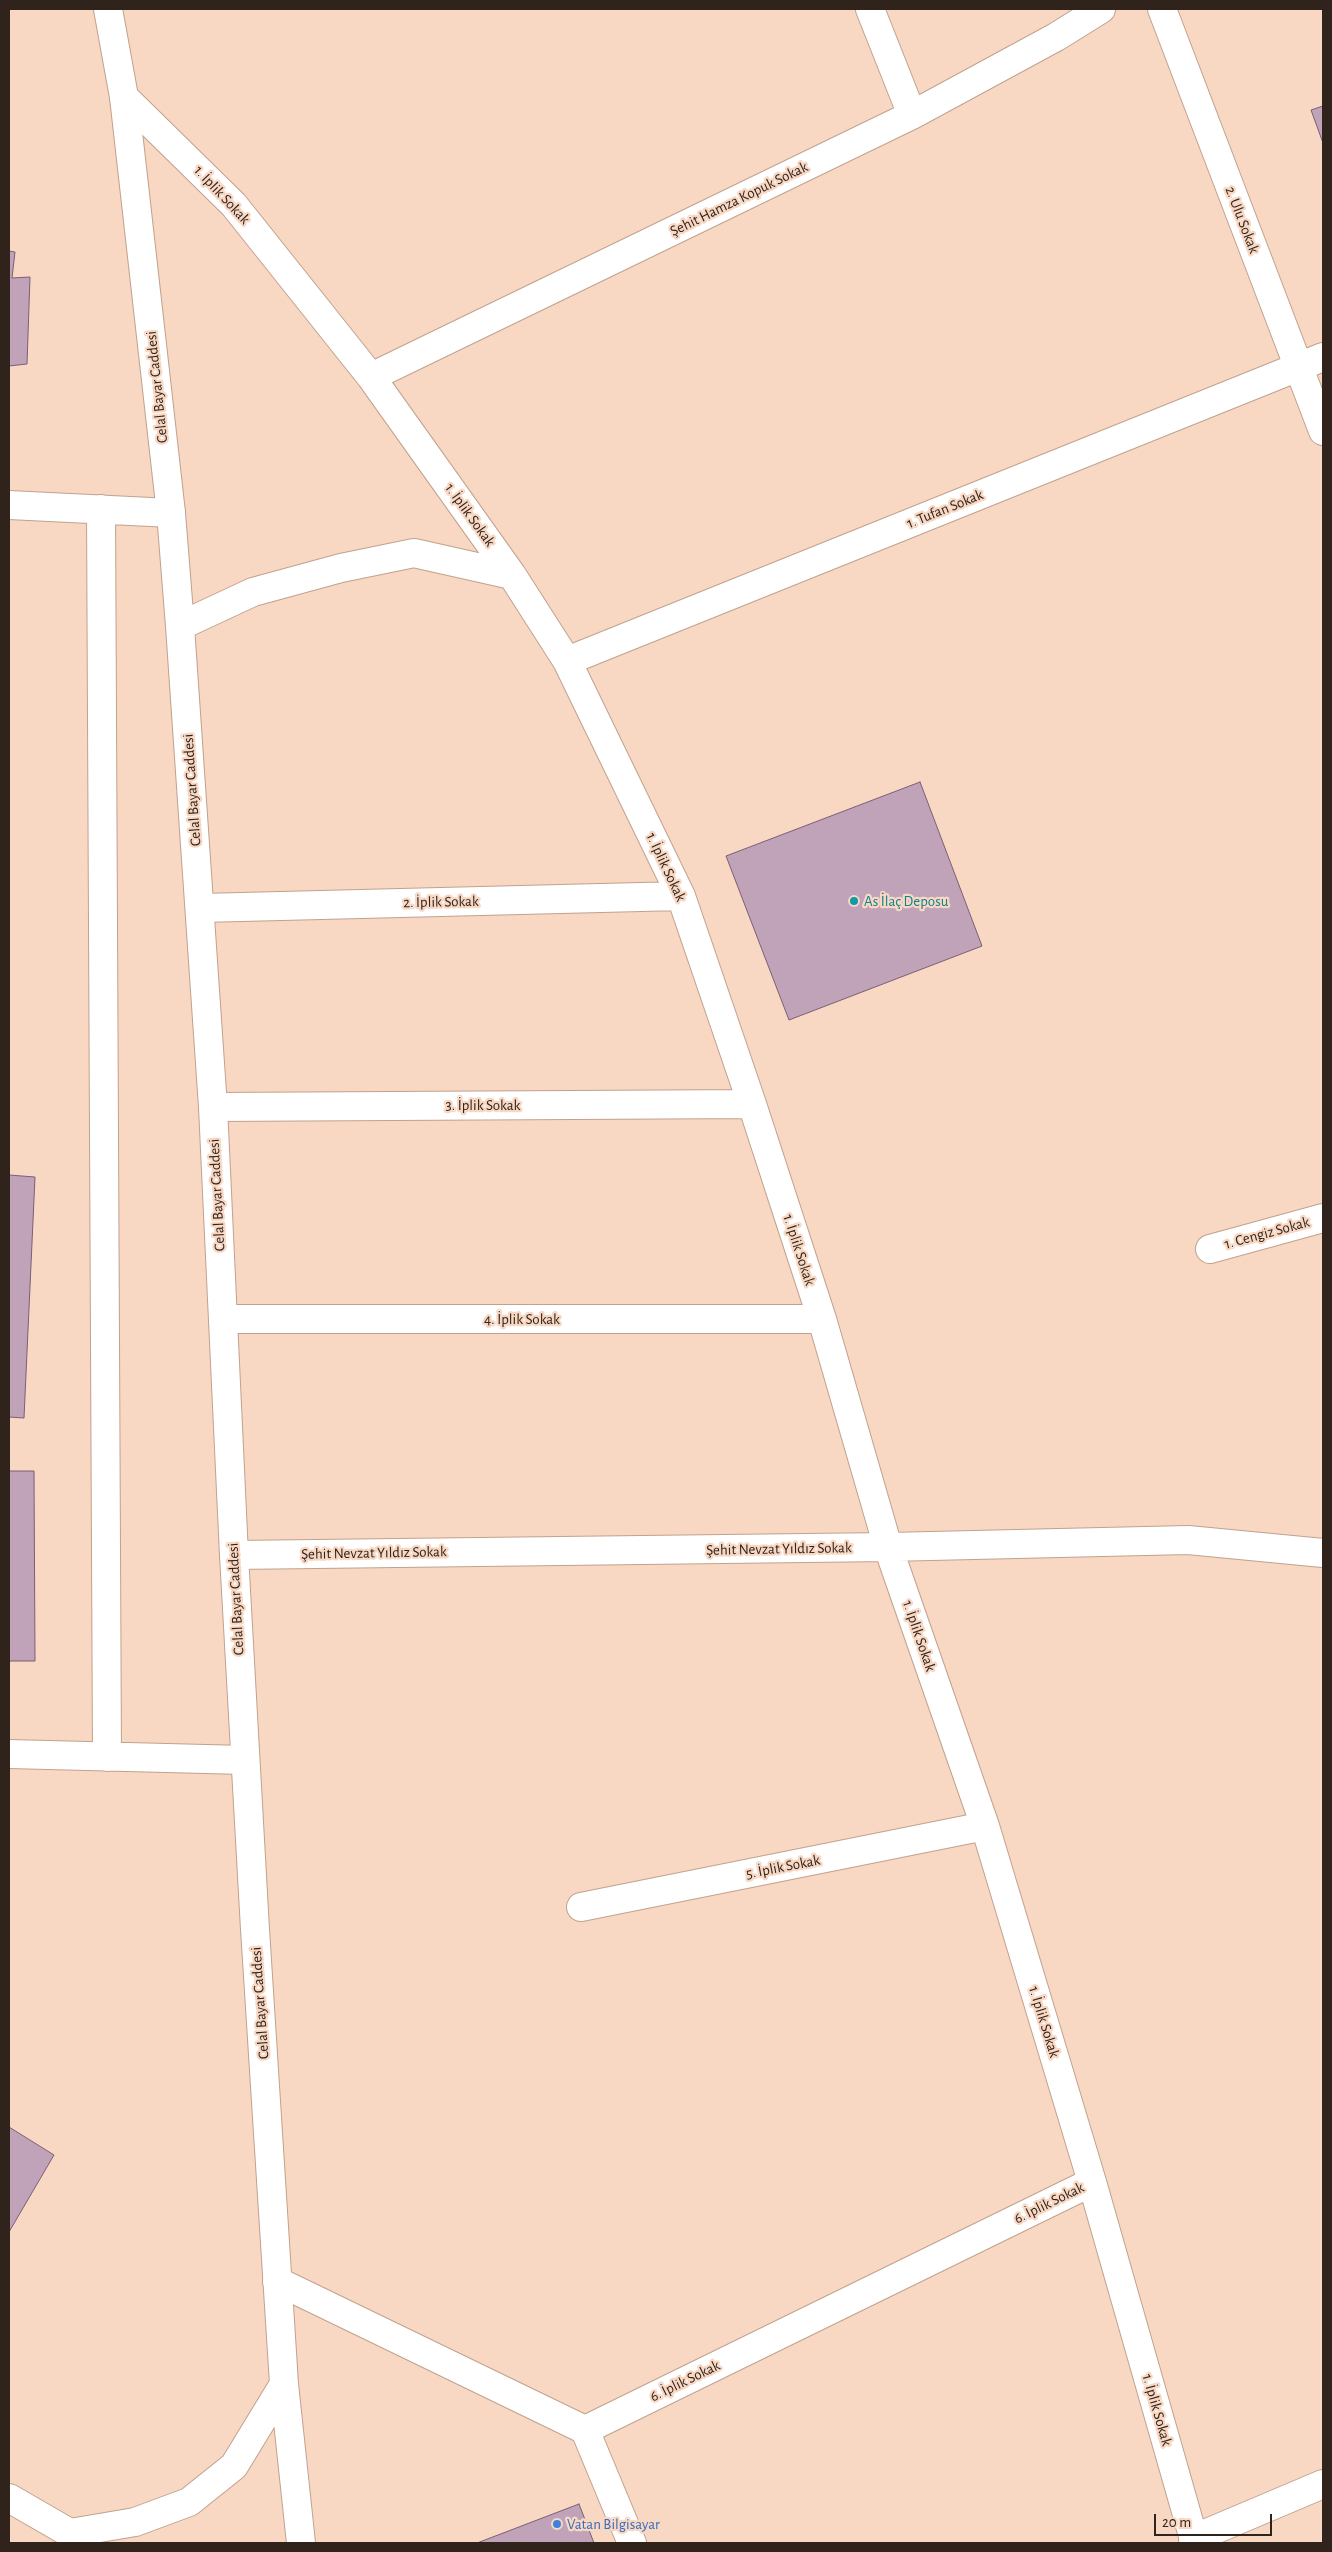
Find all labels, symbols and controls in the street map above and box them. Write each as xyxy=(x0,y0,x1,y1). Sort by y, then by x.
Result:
street label: Şehit Hamza Kopuk Sokak xyxy=(667,158,811,240)
street label: 1. İplik Sokak xyxy=(190,162,254,228)
street label: 2. Ulu Sokak xyxy=(1221,184,1263,256)
street label: Celal Bayar Caddesi xyxy=(142,330,172,444)
street label: 1. İplik Sokak xyxy=(441,480,499,550)
street label: 1. Tufan Sokak xyxy=(904,486,986,532)
street label: Celal Bayar Caddesi xyxy=(179,733,205,847)
street label: 1. İplik Sokak xyxy=(642,830,690,904)
street label: 2. İplik Sokak xyxy=(403,892,479,912)
place label: As İlaç Deposu xyxy=(864,892,948,910)
marker: As İlaç Deposu xyxy=(848,895,860,907)
street label: 3. İplik Sokak xyxy=(446,1096,520,1114)
street label: Celal Bayar Caddesi xyxy=(205,1138,229,1252)
street label: 1. İplik Sokak xyxy=(779,1212,819,1288)
street label: 1. Cengiz Sokak xyxy=(1223,1213,1311,1253)
street label: 4. İplik Sokak xyxy=(484,1310,560,1328)
street label: Şehit Nevzat Yıldız Sokak xyxy=(706,1539,852,1559)
street label: Celal Bayar Caddesi xyxy=(224,1542,248,1656)
street label: Şehit Nevzat Yıldız Sokak xyxy=(301,1543,447,1563)
street label: 1. İplik Sokak xyxy=(898,1598,940,1674)
street label: 5. İplik Sokak xyxy=(744,1851,822,1883)
street label: Celal Bayar Caddesi xyxy=(247,1946,273,2060)
street label: 1. İplik Sokak xyxy=(1025,1984,1063,2060)
street label: 6. İplik Sokak xyxy=(1011,2178,1087,2228)
street label: 6. İplik Sokak xyxy=(647,2356,723,2406)
street label: 1. İplik Sokak xyxy=(1138,2372,1176,2448)
scale bar xyxy=(1157,2504,1274,2536)
place label: Vatan Bilgisayar xyxy=(567,2515,660,2533)
text: 20 m xyxy=(1162,2515,1191,2530)
marker: Vatan Bilgisayar xyxy=(551,2518,563,2530)

